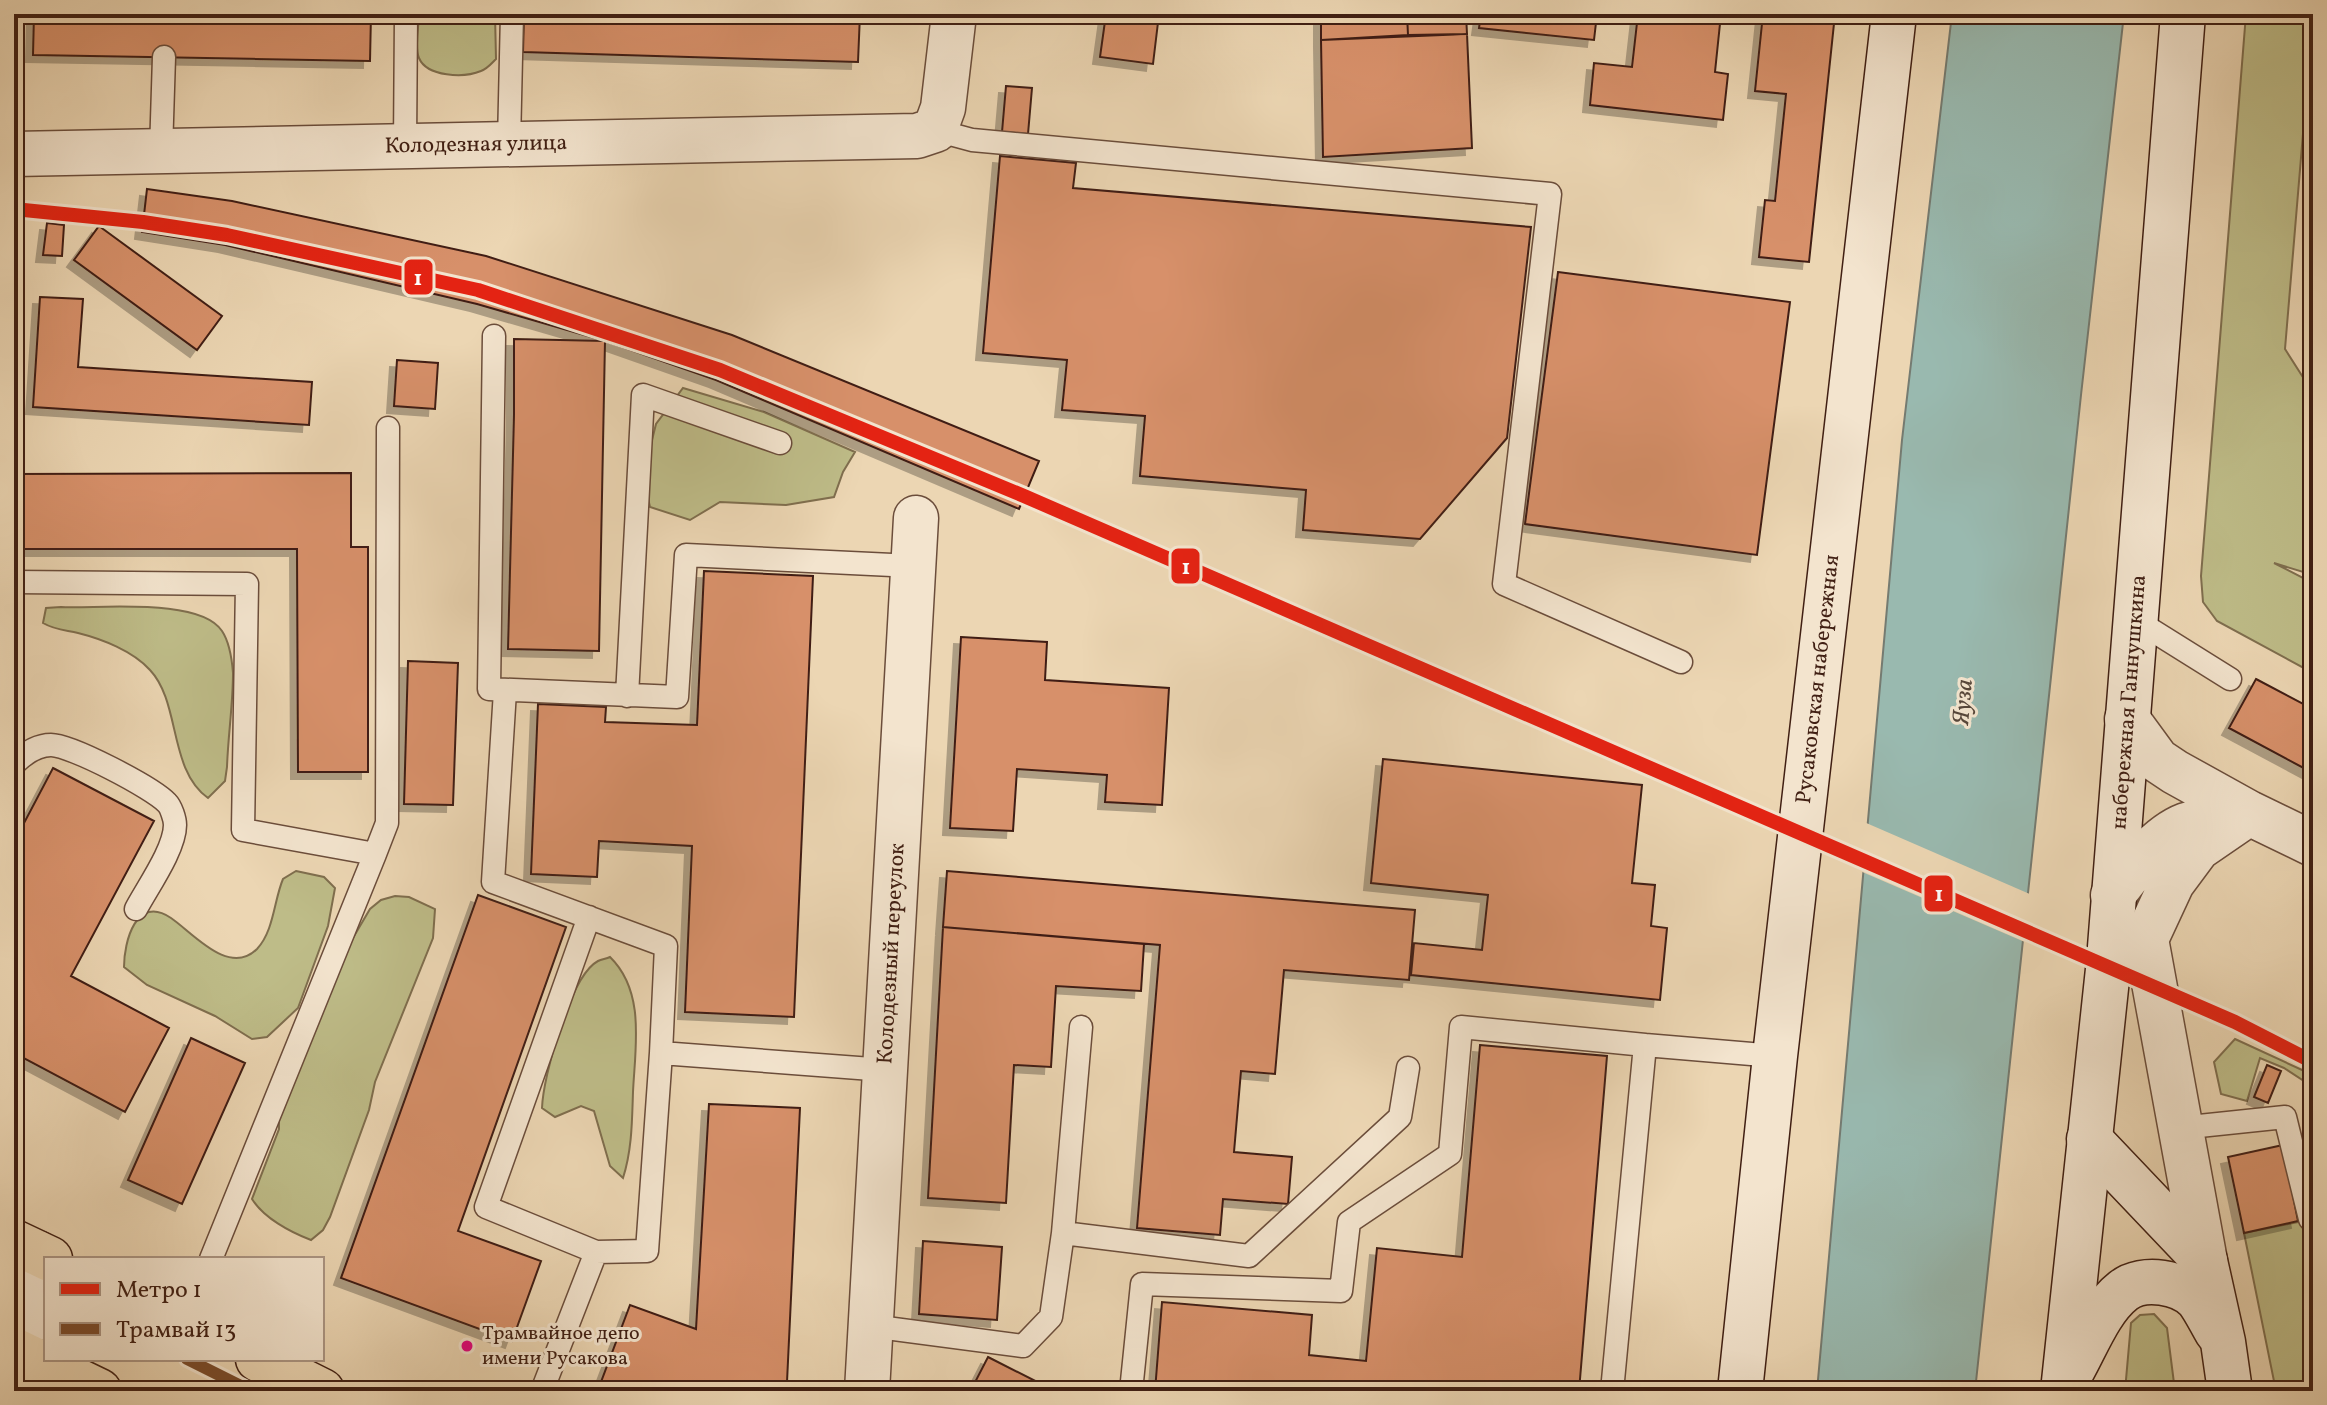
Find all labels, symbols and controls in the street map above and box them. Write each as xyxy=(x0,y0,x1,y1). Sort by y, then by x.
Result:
street label: Колодезная улица xyxy=(384,127,568,162)
line badge: 1 xyxy=(403,258,434,296)
text: 1 xyxy=(414,264,422,295)
line badge: 1 xyxy=(1170,547,1201,585)
text: 1 xyxy=(1182,553,1190,584)
street label: Русаковская набережная xyxy=(1788,553,1848,806)
street label: набережная Ганнушкина xyxy=(2104,574,2155,831)
water label: Яуза xyxy=(1945,678,1983,727)
street label: Колодезный переулок xyxy=(870,842,913,1065)
line badge: 1 xyxy=(1923,874,1954,913)
text: 1 xyxy=(1935,880,1943,911)
legend xyxy=(44,1257,324,1361)
text: Метро 1 xyxy=(116,1274,202,1308)
text: Трамвай 13 xyxy=(116,1314,236,1348)
place label: Трамвайное депо имени Русакова xyxy=(482,1320,640,1373)
marker: Трамвайное депо имени Русакова xyxy=(459,1338,475,1354)

